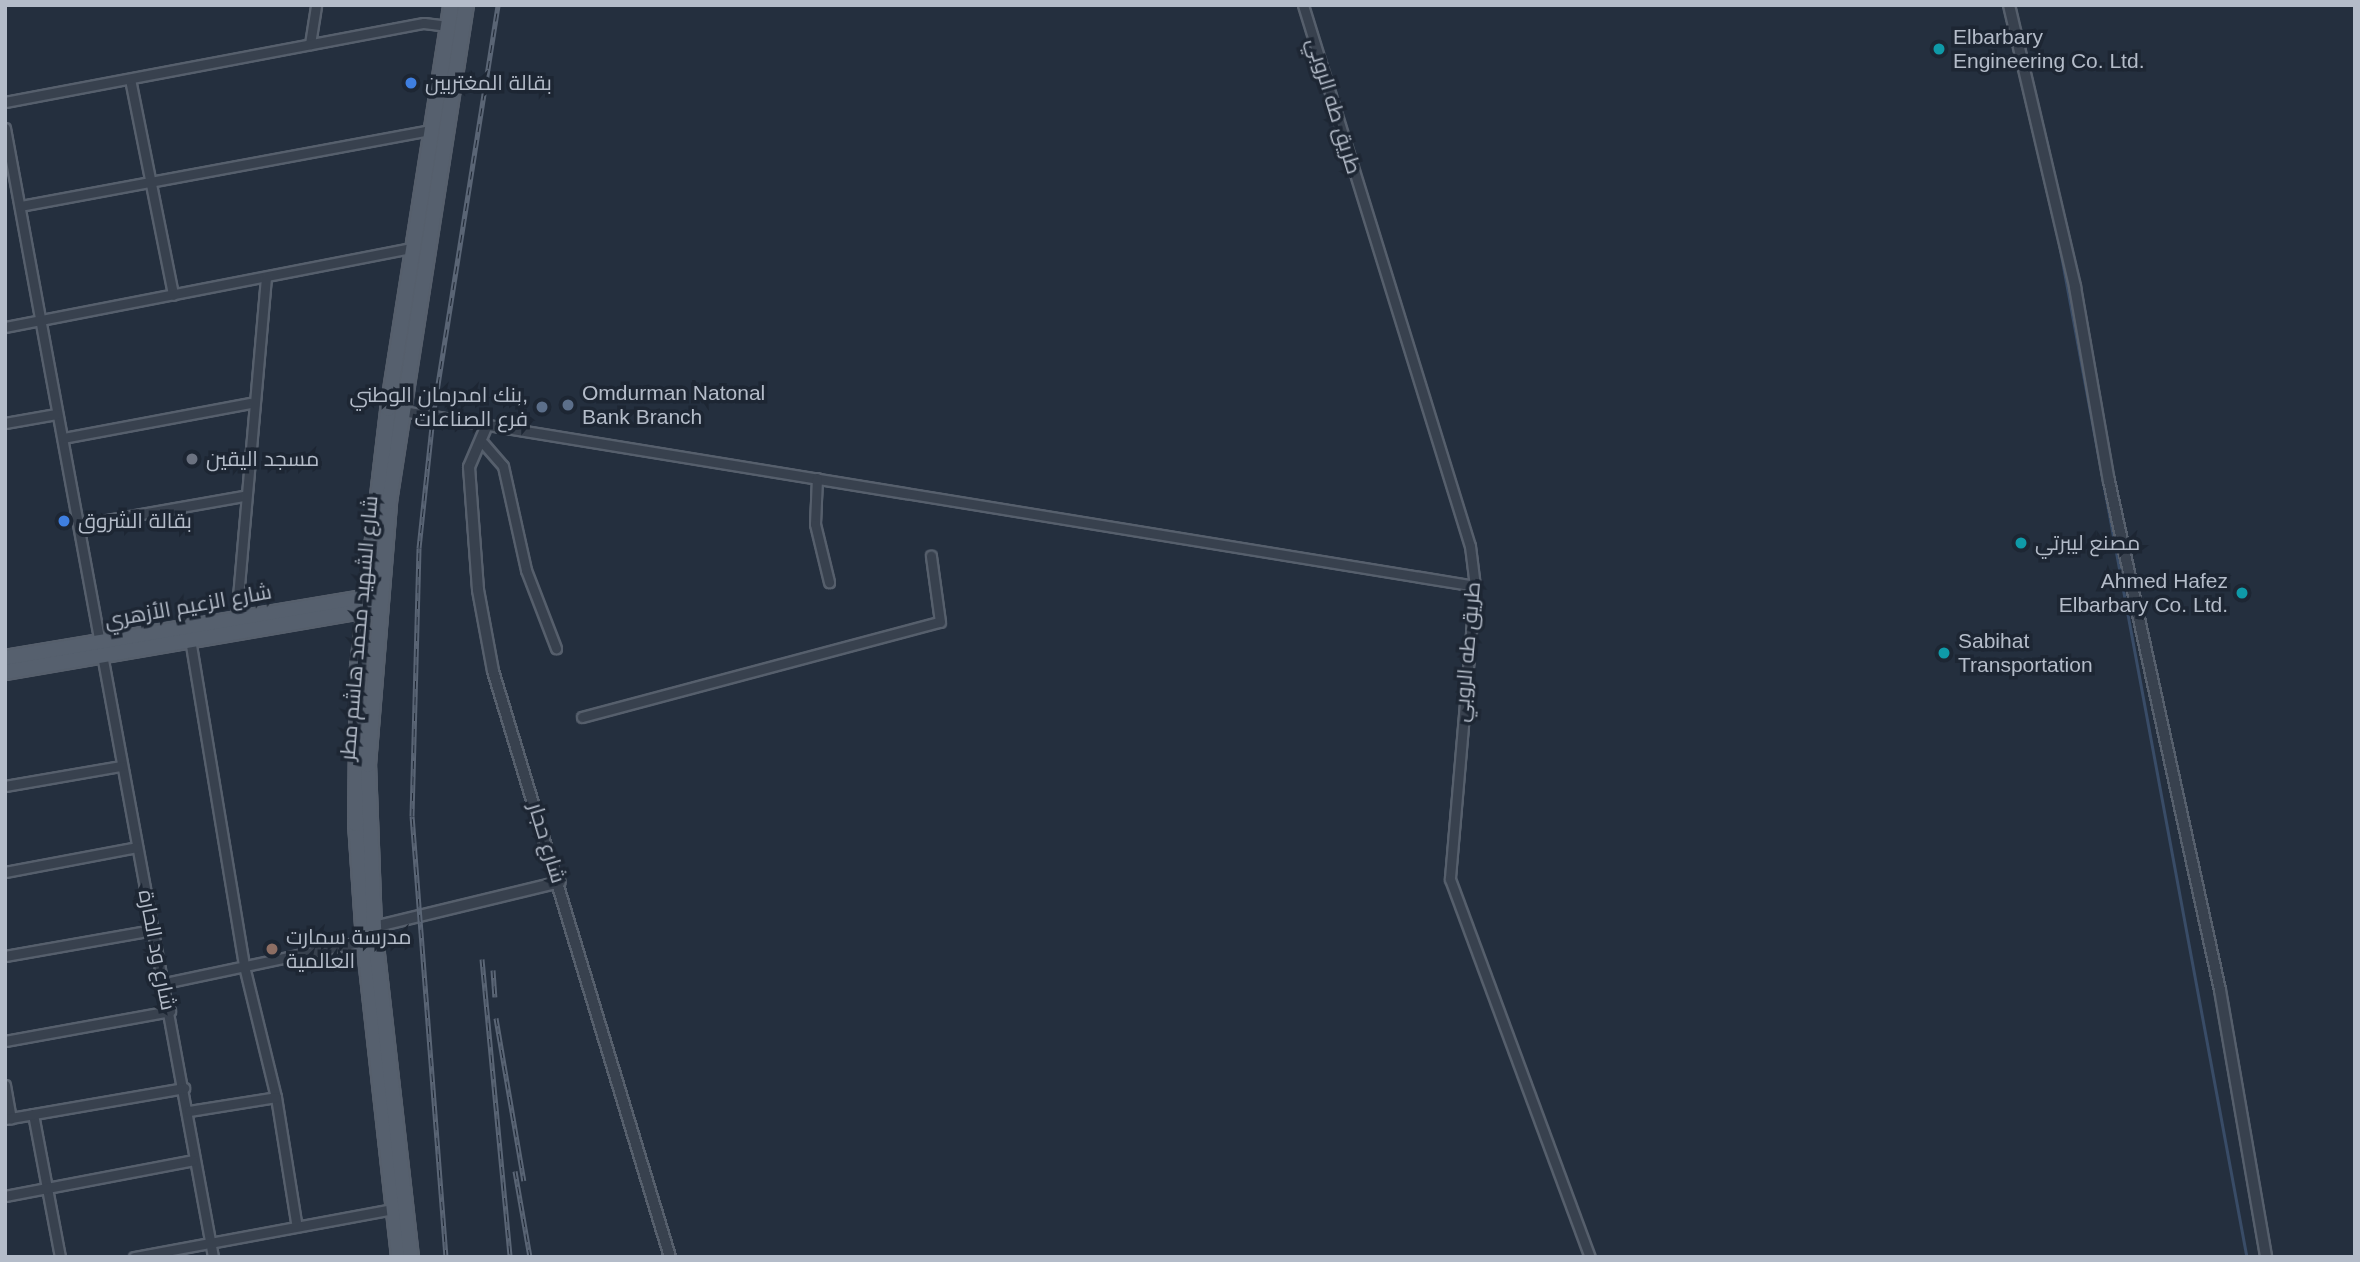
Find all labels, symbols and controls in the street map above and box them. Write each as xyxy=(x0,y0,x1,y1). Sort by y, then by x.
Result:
place label: Elbarbary Engineering Co. Ltd. xyxy=(1953,24,2144,74)
street label: طريق طه الروبي xyxy=(1301,35,1367,177)
marker: Elbarbary Engineering Co. Ltd. xyxy=(1931,41,1947,57)
place label: بقالة المغتربين xyxy=(425,70,552,96)
marker: بقالة المغتربين xyxy=(403,75,419,91)
place label: Omdurman Natonal Bank Branch xyxy=(582,380,765,430)
place label: بنك امدرمان الوطني, فرع الصناعات xyxy=(350,382,528,432)
marker: Omdurman Natonal Bank Branch xyxy=(560,397,576,413)
marker: بنك امدرمان الوطني, فرع الصناعات xyxy=(534,399,550,415)
place label: مسجد اليقين xyxy=(206,446,319,472)
marker: مسجد اليقين xyxy=(184,451,200,467)
street label: شارع الشهيد محمد هاشم مطر xyxy=(335,494,383,762)
place label: بقالة الشروق xyxy=(78,508,192,534)
marker: بقالة الشروق xyxy=(56,513,72,529)
place label: مصنع ليبرتي xyxy=(2035,530,2140,556)
marker: مصنع ليبرتي xyxy=(2013,535,2029,551)
place label: Ahmed Hafez Elbarbary Co. Ltd. xyxy=(2059,568,2228,618)
street label: شارع الزعيم الأزهري xyxy=(103,579,273,633)
street label: طريق طه الروبي xyxy=(1448,581,1486,723)
marker: Ahmed Hafez Elbarbary Co. Ltd. xyxy=(2234,585,2250,601)
place label: Sabihat Transportation xyxy=(1958,628,2093,678)
marker: Sabihat Transportation xyxy=(1936,645,1952,661)
street label: شارع حجار xyxy=(523,800,571,886)
street label: شارع ود الحارة xyxy=(133,888,181,1012)
place label: مدرسة سمارت العالمية xyxy=(286,924,411,974)
marker: مدرسة سمارت العالمية xyxy=(264,941,280,957)

